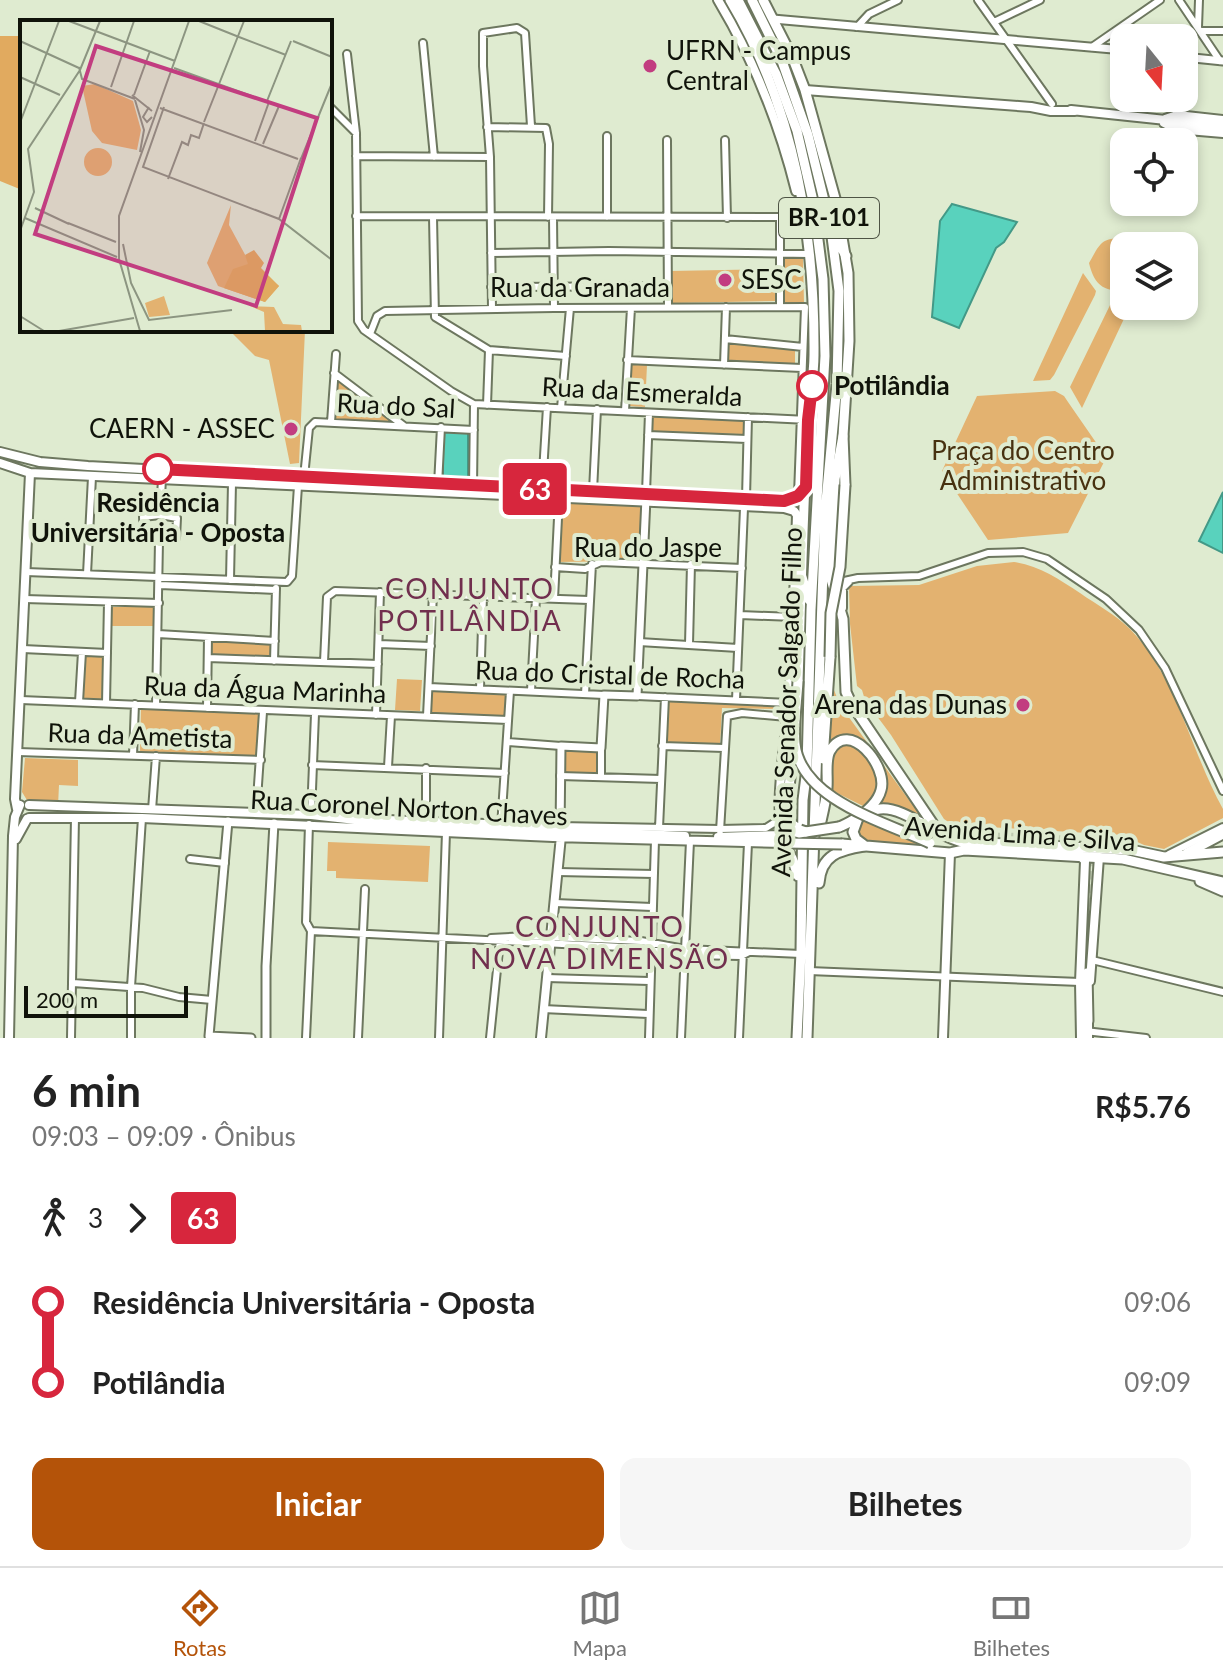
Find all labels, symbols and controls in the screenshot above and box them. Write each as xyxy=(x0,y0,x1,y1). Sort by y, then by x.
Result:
inset map xyxy=(20,20,332,332)
north arrow xyxy=(1110,24,1198,112)
map controls xyxy=(1110,24,1198,320)
place label: UFRN - Campus Central xyxy=(666,34,851,96)
marker: UFRN - Campus Central xyxy=(641,57,659,75)
button: locate xyxy=(1110,128,1198,216)
road number: BR-101 xyxy=(779,198,879,238)
button: layers xyxy=(1110,232,1198,320)
place label: SESC xyxy=(741,263,802,295)
street label: Rua da Granada xyxy=(490,271,670,303)
marker: SESC xyxy=(716,271,734,289)
place label: Potilândia xyxy=(834,369,950,401)
street label: Rua da Esmeralda xyxy=(541,370,743,412)
marker: Potilândia xyxy=(797,371,827,401)
street label: Rua do Sal xyxy=(336,386,456,424)
place label: CAERN - ASSEC xyxy=(89,412,275,444)
marker: CAERN - ASSEC xyxy=(282,420,300,438)
park label: Praça do Centro Administrativo xyxy=(931,434,1115,496)
marker: Residência Universitária - Oposta xyxy=(143,454,173,484)
line badge: 63 xyxy=(499,463,571,515)
text: 63 xyxy=(519,472,551,506)
place label: Residência Universitária - Oposta xyxy=(31,486,285,548)
street label: Avenida Senador Salgado Filho xyxy=(764,527,808,877)
street label: Rua do Jaspe xyxy=(574,531,722,563)
district label: CONJUNTO POTILÂNDIA xyxy=(377,571,563,637)
street label: Rua do Cristal de Rocha xyxy=(475,653,746,695)
street label: Rua da Água Marinha xyxy=(143,669,387,709)
place label: Arena das Dunas xyxy=(815,688,1007,720)
marker: Arena das Dunas xyxy=(1014,696,1032,714)
street label: Rua da Ametista xyxy=(47,716,233,754)
street label: Rua Coronel Norton Chaves xyxy=(250,783,569,831)
street label: Avenida Lima e Silva xyxy=(903,809,1137,857)
district label: CONJUNTO NOVA DIMENSÃO xyxy=(470,909,730,975)
scale bar xyxy=(24,982,188,1018)
text: 200 m xyxy=(36,986,98,1013)
text: 6 min xyxy=(32,1064,141,1116)
text: R$5.76 xyxy=(1095,1088,1191,1124)
text: 09:03 – 09:09 · Ônibus xyxy=(32,1120,296,1152)
icon: walk xyxy=(32,1196,76,1240)
icon: forward xyxy=(115,1196,159,1240)
text: 63 xyxy=(187,1201,220,1235)
text: 3 xyxy=(88,1202,103,1234)
text: Residência Universitária - Oposta xyxy=(92,1284,535,1320)
text: 09:06 xyxy=(1124,1286,1191,1318)
text: Potilândia xyxy=(92,1364,226,1400)
text: 09:09 xyxy=(1124,1366,1191,1398)
button: Iniciar xyxy=(32,1458,604,1550)
button: Bilhetes xyxy=(620,1458,1191,1550)
tab: Rotas xyxy=(173,1586,227,1661)
tab: Mapa xyxy=(573,1586,627,1661)
tab: Bilhetes xyxy=(973,1586,1050,1661)

